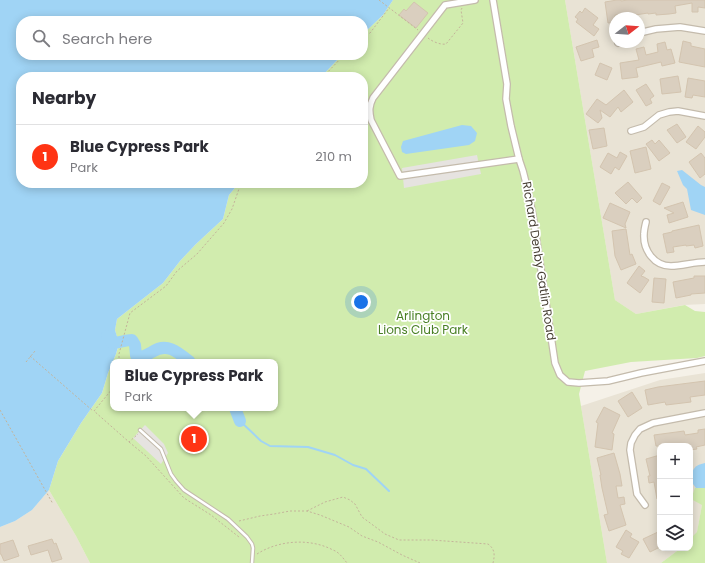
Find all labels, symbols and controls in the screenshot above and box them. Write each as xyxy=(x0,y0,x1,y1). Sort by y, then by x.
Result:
north arrow xyxy=(609,12,645,48)
search box xyxy=(16,16,368,60)
icon: search xyxy=(30,27,52,49)
text: Search here xyxy=(62,28,152,49)
text: Nearby xyxy=(32,86,96,110)
text: Blue Cypress Park xyxy=(70,136,209,157)
text: 1 xyxy=(43,147,47,166)
text: 210 m xyxy=(315,147,352,166)
text: Park xyxy=(70,158,98,177)
street label: Richard Denby Gatlin Road xyxy=(519,180,560,342)
your location xyxy=(351,292,371,312)
park label: Arlington Lions Club Park xyxy=(378,307,469,338)
popup xyxy=(110,359,278,411)
text: Blue Cypress Park xyxy=(125,365,263,386)
text: Park xyxy=(125,387,152,406)
pin: 1 xyxy=(181,424,207,454)
map controls xyxy=(657,443,693,551)
button: + xyxy=(657,443,693,479)
button: − xyxy=(657,479,693,515)
button: layers xyxy=(657,515,693,551)

